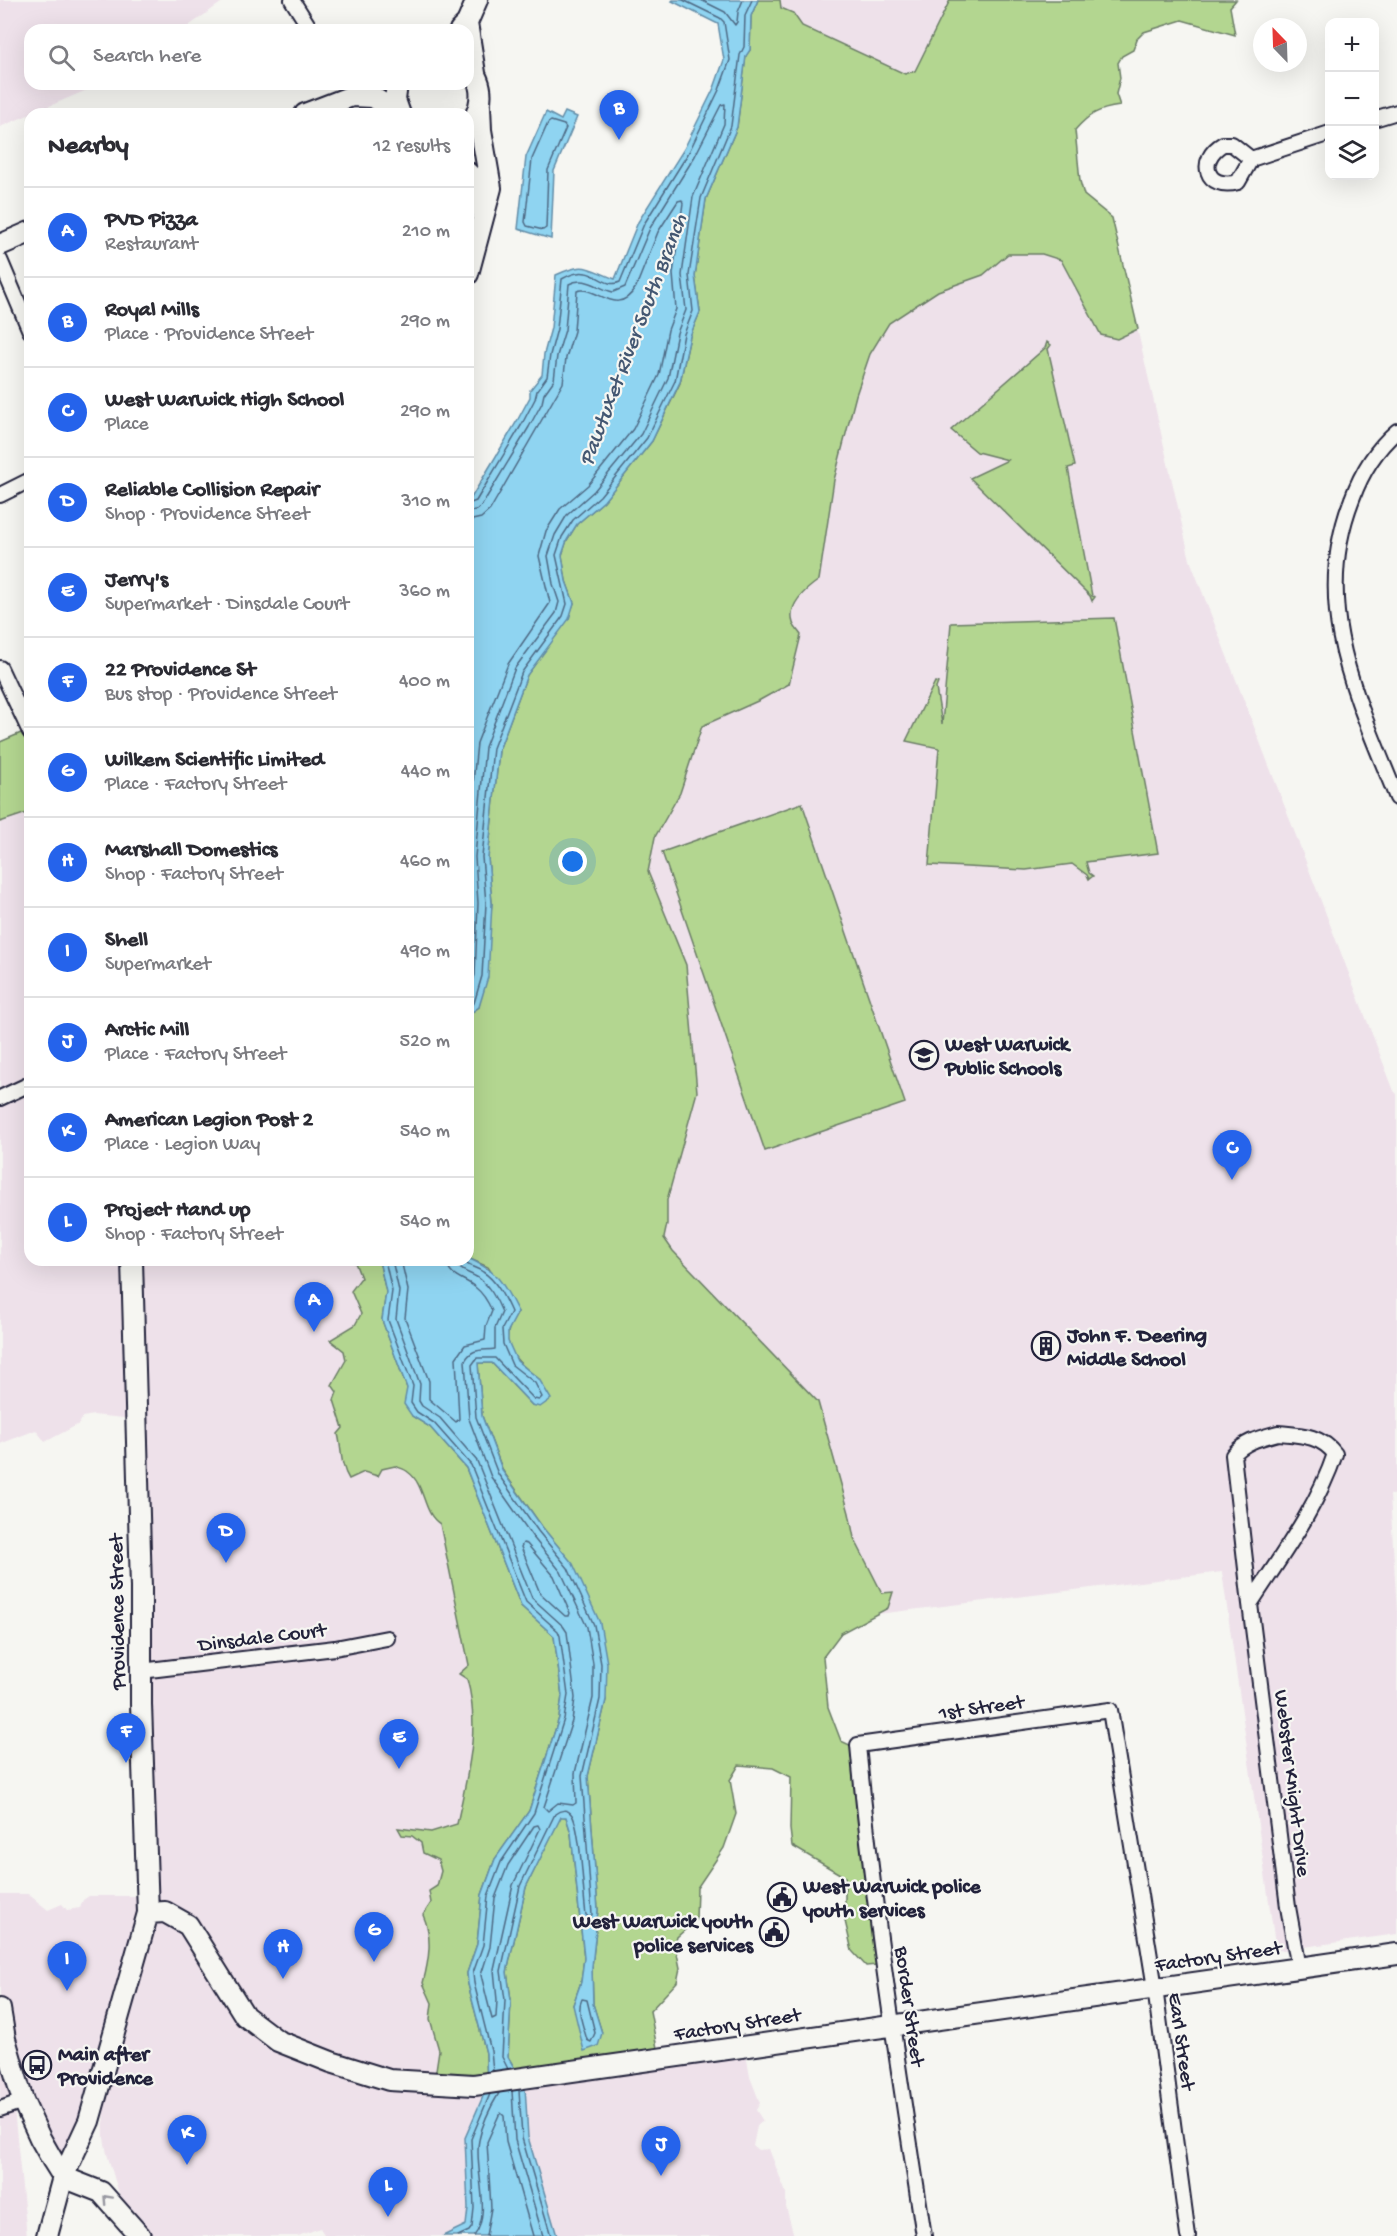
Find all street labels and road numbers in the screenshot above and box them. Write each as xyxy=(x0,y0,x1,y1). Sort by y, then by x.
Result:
street label: Providence Street xyxy=(106,1531,133,1691)
street label: Dinsdale Court xyxy=(195,1619,330,1660)
street label: Webster Knight Drive xyxy=(1267,1689,1315,1879)
street label: 1st Street xyxy=(936,1691,1028,1728)
street label: Factory Street xyxy=(1152,1937,1286,1980)
street label: Border Street xyxy=(887,1944,929,2070)
street label: Earl Street xyxy=(1160,1991,1199,2094)
street label: Factory Street xyxy=(672,2004,805,2049)

